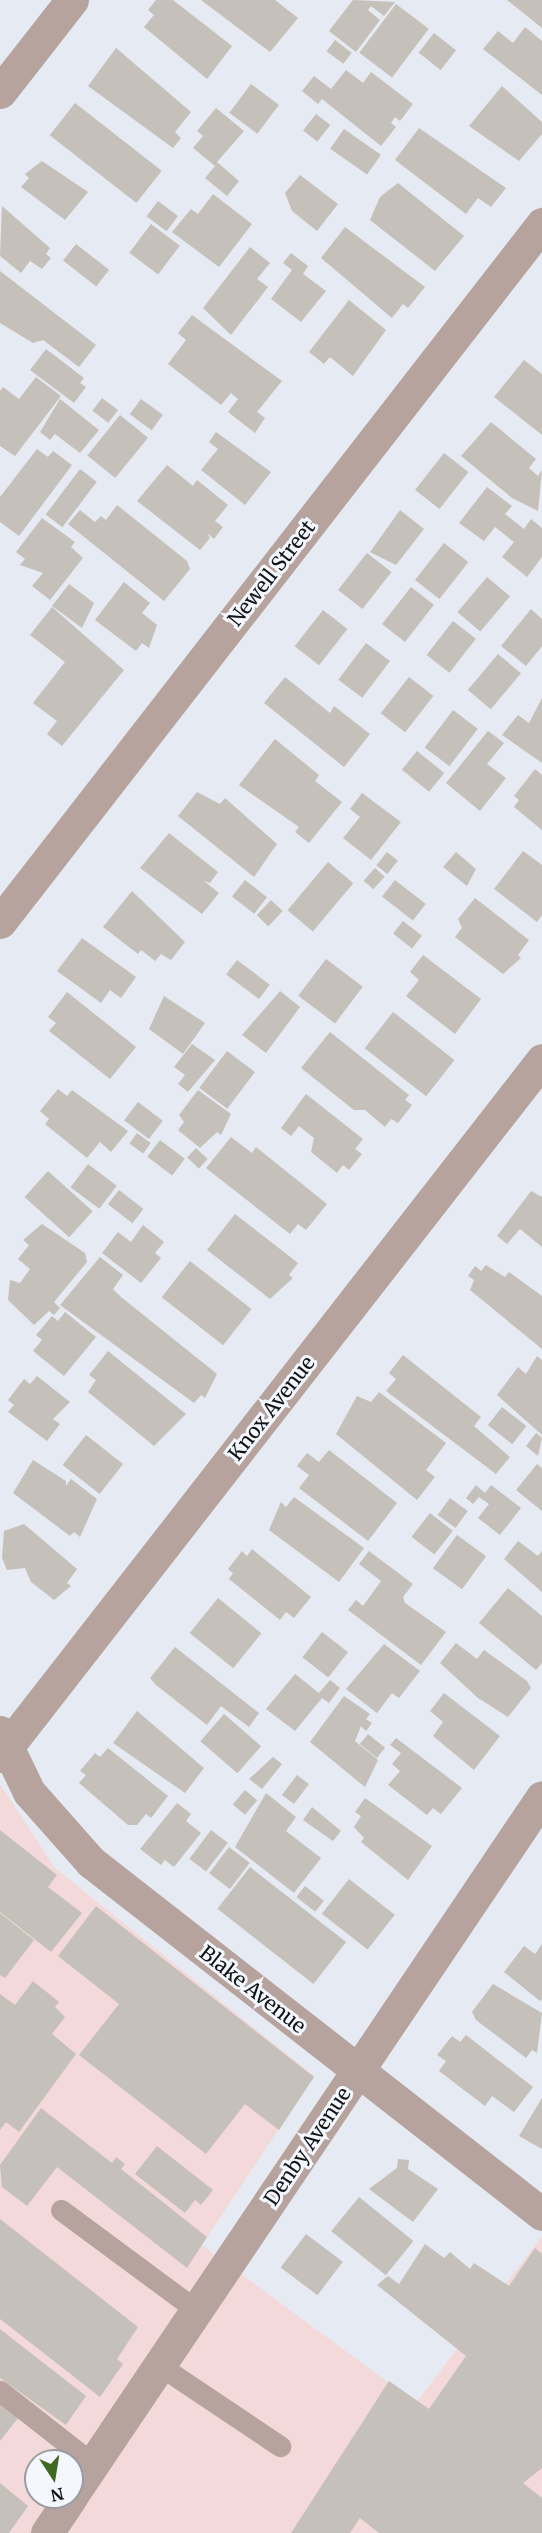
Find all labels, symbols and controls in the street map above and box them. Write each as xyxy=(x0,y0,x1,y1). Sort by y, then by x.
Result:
street label: Newell Street xyxy=(222,515,320,631)
street label: Knox Avenue xyxy=(223,1351,319,1465)
street label: Blake Avenue xyxy=(195,1940,311,2038)
street label: Denby Avenue xyxy=(259,2082,355,2210)
north arrow xyxy=(24,2449,84,2509)
text: N xyxy=(49,2484,66,2506)

